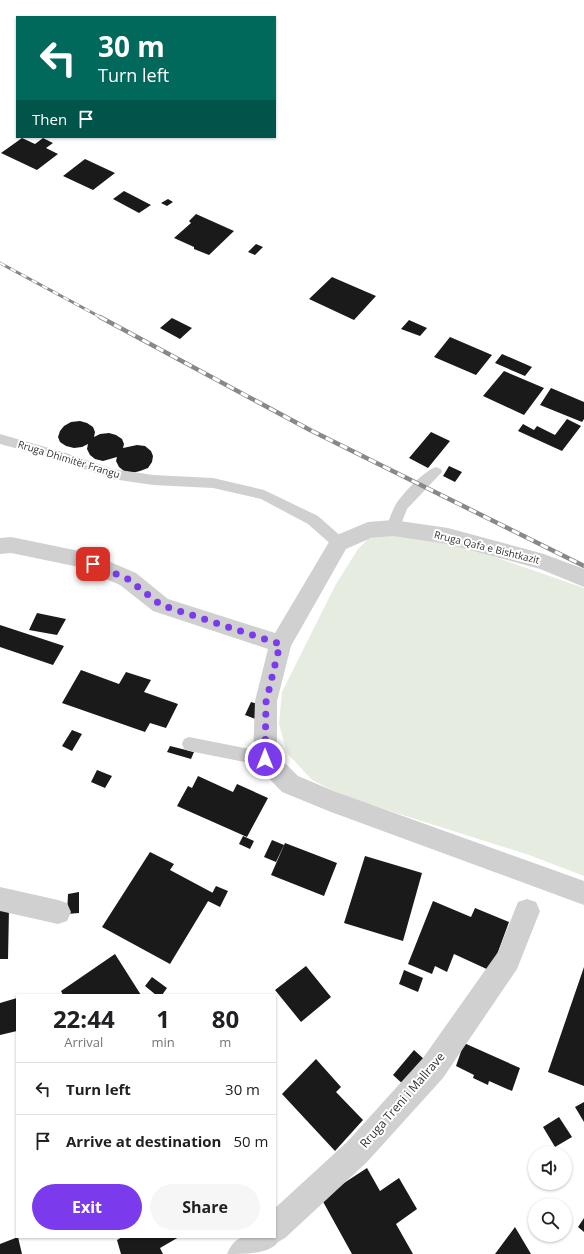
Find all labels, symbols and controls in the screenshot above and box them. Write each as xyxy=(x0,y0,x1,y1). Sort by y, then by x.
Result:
text: 30 m xyxy=(98,27,165,65)
icon: left xyxy=(32,32,84,84)
text: Turn left xyxy=(98,63,169,87)
icon: arrive xyxy=(75,108,97,130)
text: Then xyxy=(32,109,67,129)
street label: Rruga Dhimitër Frangu xyxy=(16,437,122,481)
street label: Rruga Qafa e Bishtkazit xyxy=(433,527,542,567)
pin xyxy=(76,547,110,581)
icon: arrive xyxy=(82,553,104,575)
position arrow xyxy=(244,738,286,780)
text: 22:44 xyxy=(53,1002,115,1035)
text: 1 xyxy=(156,1002,170,1035)
text: 80 xyxy=(212,1002,239,1035)
text: Arrival xyxy=(64,1033,103,1051)
text: min xyxy=(151,1033,175,1051)
text: m xyxy=(219,1033,231,1051)
street label: Rruga Treni i Mallrave xyxy=(356,1048,449,1152)
icon: left xyxy=(32,1078,54,1100)
text: Turn left xyxy=(66,1079,131,1099)
text: 30 m xyxy=(225,1079,260,1099)
icon: arrive xyxy=(32,1130,54,1152)
text: Arrive at destination xyxy=(66,1131,221,1151)
text: 50 m xyxy=(233,1131,268,1151)
map controls xyxy=(528,1146,572,1242)
button: sound xyxy=(528,1146,572,1190)
button: Exit xyxy=(32,1184,142,1230)
button: Share xyxy=(150,1184,260,1230)
button: search xyxy=(528,1198,572,1242)

